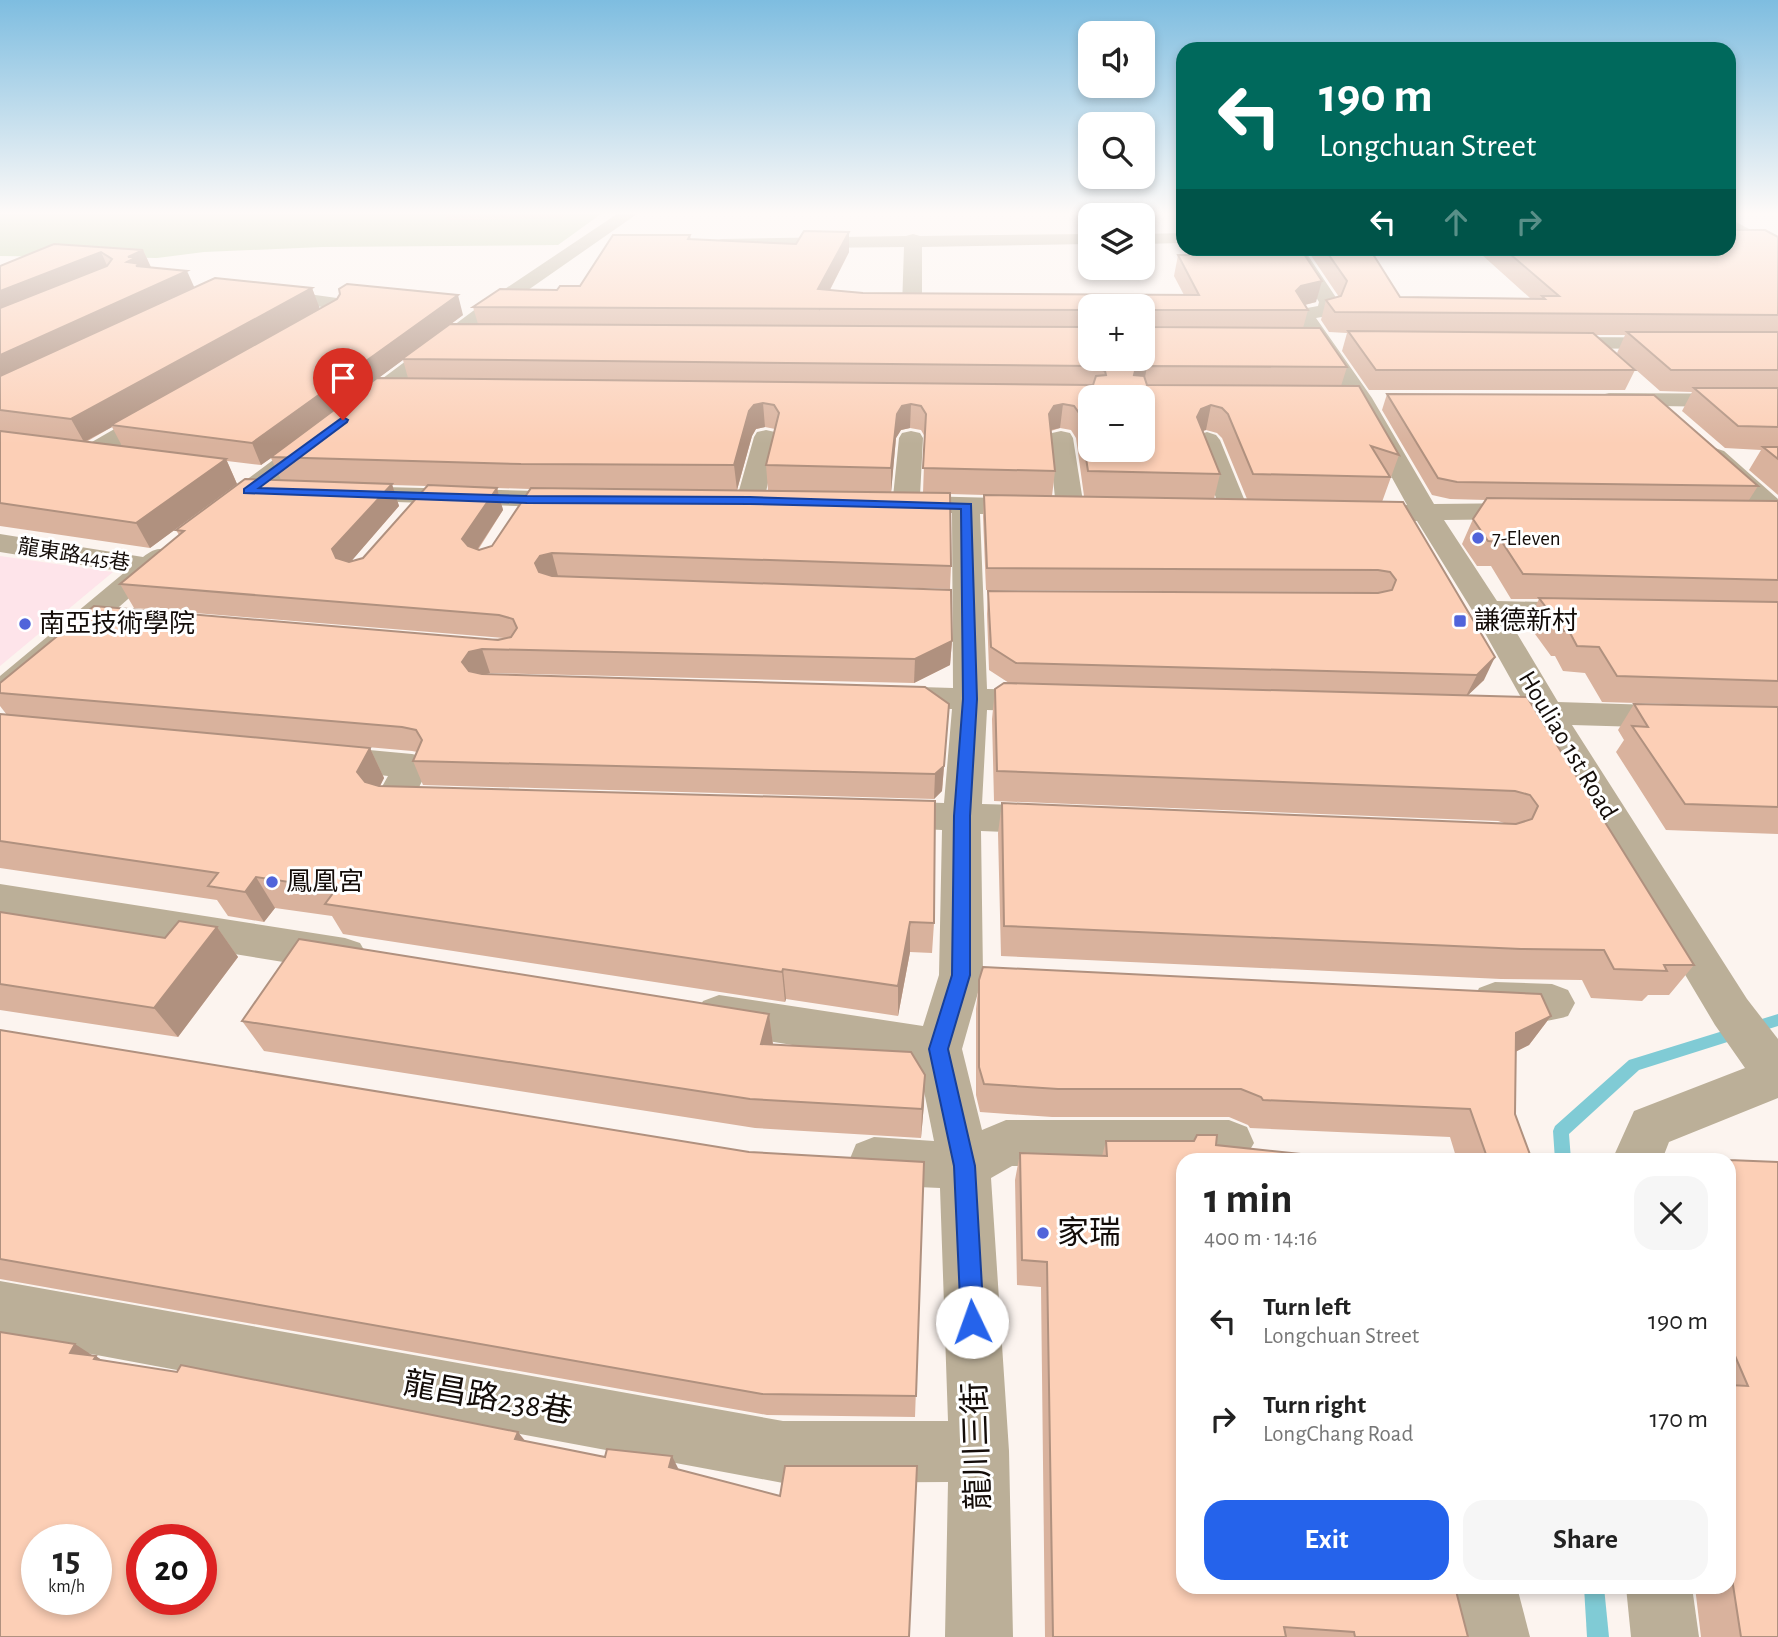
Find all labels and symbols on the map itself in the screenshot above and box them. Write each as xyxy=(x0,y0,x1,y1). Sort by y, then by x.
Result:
pin xyxy=(313,348,373,420)
place label: 7-Eleven xyxy=(1492,528,1561,549)
marker: 7-Eleven xyxy=(1470,530,1486,546)
street label: 龍東路445巷 xyxy=(17,535,132,574)
place label: 謙德新村 xyxy=(1474,607,1578,634)
place label: 南亞技術學院 xyxy=(39,609,195,637)
marker: 謙德新村 xyxy=(1452,613,1468,629)
marker: 南亞技術學院 xyxy=(17,616,33,632)
street label: Houliao 1st Road xyxy=(1514,666,1622,824)
place label: 鳳凰宮 xyxy=(286,868,364,895)
marker: 鳳凰宮 xyxy=(264,874,280,890)
place label: 家瑞 xyxy=(1057,1215,1121,1249)
marker: 家瑞 xyxy=(1035,1225,1051,1241)
position arrow xyxy=(935,1285,1009,1359)
street label: 龍昌路238巷 xyxy=(401,1365,575,1429)
street label: 龍川三街 xyxy=(957,1381,995,1511)
speed limit sign: 20 xyxy=(126,1524,217,1615)

